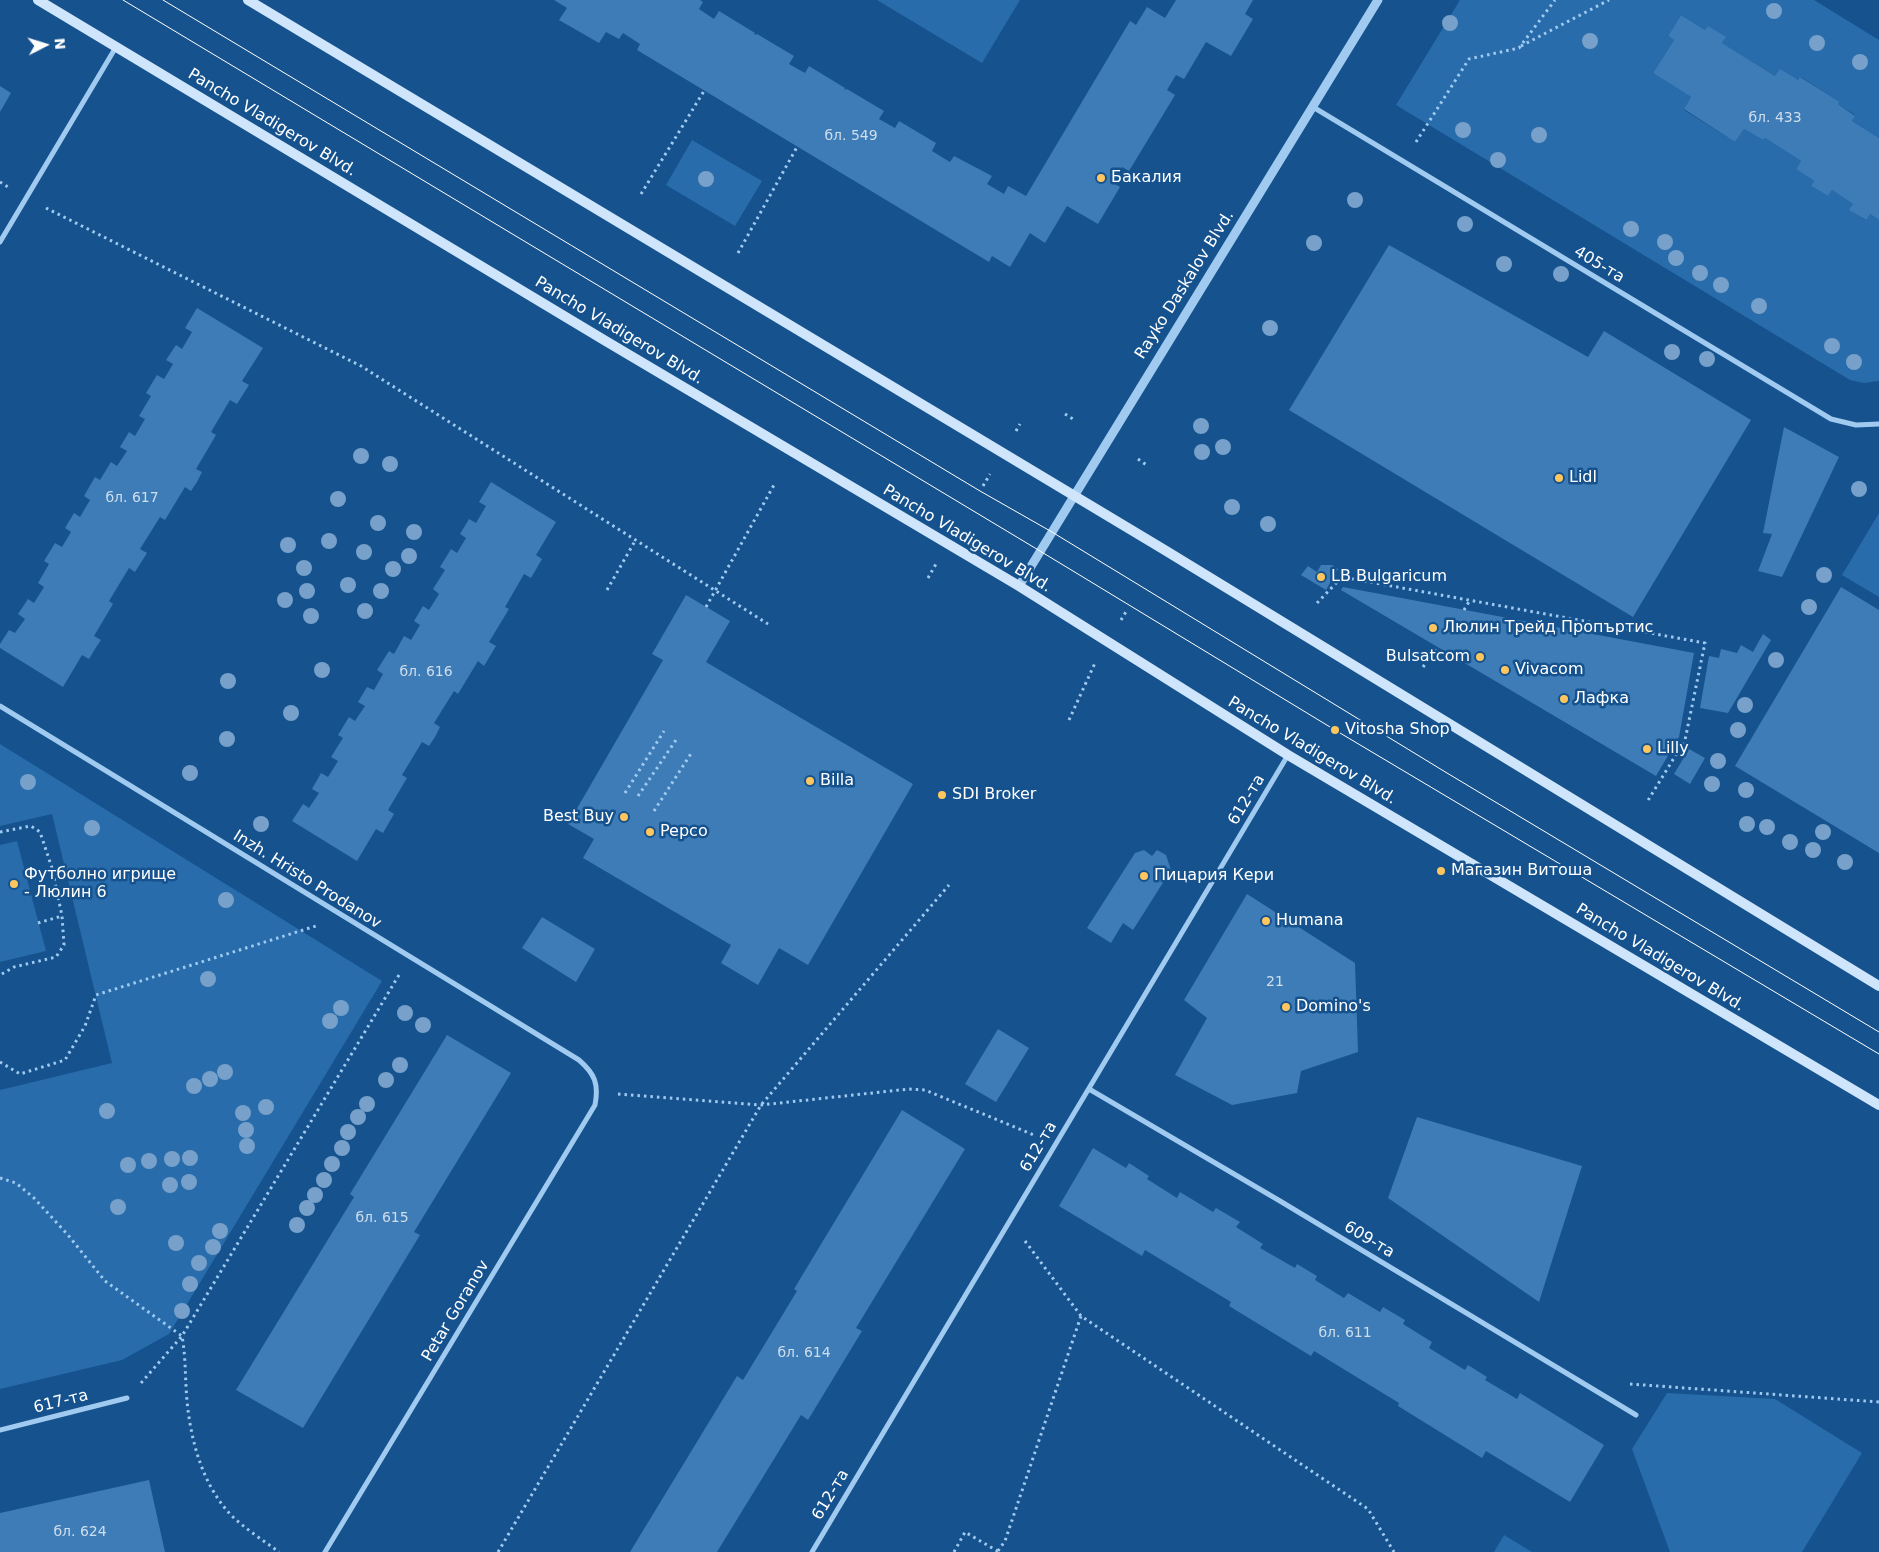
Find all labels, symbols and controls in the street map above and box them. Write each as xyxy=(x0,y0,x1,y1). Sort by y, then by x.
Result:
north arrow xyxy=(20,20,70,70)
text: N xyxy=(51,37,68,50)
street label: Pancho Vladigerov Blvd. xyxy=(184,65,360,181)
house number: бл. 433 xyxy=(1748,110,1802,126)
house number: бл. 549 xyxy=(824,128,878,144)
place label: Бакалия xyxy=(1111,168,1182,188)
marker: Бакалия xyxy=(1095,172,1107,184)
street label: Rayko Daskalov Blvd. xyxy=(1131,207,1239,363)
street label: 405-та xyxy=(1570,242,1628,288)
street label: Pancho Vladigerov Blvd. xyxy=(531,273,707,389)
place label: Lidl xyxy=(1569,468,1597,488)
marker: Lidl xyxy=(1553,472,1565,484)
street label: Pancho Vladigerov Blvd. xyxy=(879,481,1055,597)
house number: бл. 617 xyxy=(105,490,159,506)
place label: LB Bulgaricum xyxy=(1331,567,1447,587)
marker: LB Bulgaricum xyxy=(1315,571,1327,583)
place label: Люлин Трейд Пропъртис xyxy=(1443,618,1653,638)
marker: Люлин Трейд Пропъртис xyxy=(1427,622,1439,634)
place label: Bulsatcom xyxy=(1386,647,1470,667)
marker: Bulsatcom xyxy=(1474,651,1486,663)
place label: Vivacom xyxy=(1515,660,1583,680)
house number: бл. 616 xyxy=(399,664,453,680)
marker: Vivacom xyxy=(1499,664,1511,676)
place label: Лафка xyxy=(1574,689,1629,709)
street label: Pancho Vladigerov Blvd. xyxy=(1224,693,1400,809)
marker: Лафка xyxy=(1558,693,1570,705)
place label: Vitosha Shop xyxy=(1345,720,1450,740)
marker: Vitosha Shop xyxy=(1329,724,1341,736)
place label: Lilly xyxy=(1657,739,1689,759)
marker: Lilly xyxy=(1641,743,1653,755)
place label: Billa xyxy=(820,771,854,791)
street label: 612-та xyxy=(1224,771,1270,829)
marker: Billa xyxy=(804,775,816,787)
place label: SDI Broker xyxy=(952,785,1036,805)
marker: SDI Broker xyxy=(936,789,948,801)
place label: Best Buy xyxy=(543,807,614,827)
marker: Best Buy xyxy=(618,811,630,823)
place label: Pepco xyxy=(660,822,708,842)
marker: Pepco xyxy=(644,826,656,838)
street label: Inzh. Hristo Prodanov xyxy=(229,827,385,933)
place label: Магазин Витоша xyxy=(1451,861,1592,881)
place label: Футболно игрище - Люлин 6 xyxy=(24,865,176,903)
marker: Магазин Витоша xyxy=(1435,865,1447,877)
place label: Пицария Кери xyxy=(1154,866,1274,886)
marker: Пицария Кери xyxy=(1138,870,1150,882)
marker: Футболно игрище - Люлин 6 xyxy=(8,878,20,890)
street label: Pancho Vladigerov Blvd. xyxy=(1572,900,1748,1016)
place label: Humana xyxy=(1276,911,1344,931)
marker: Humana xyxy=(1260,915,1272,927)
house number: 21 xyxy=(1266,974,1284,990)
place label: Domino's xyxy=(1296,997,1371,1017)
marker: Domino's xyxy=(1280,1001,1292,1013)
street label: 612-та xyxy=(1016,1118,1062,1176)
house number: бл. 615 xyxy=(355,1210,409,1226)
street label: 609-та xyxy=(1340,1217,1398,1263)
street label: Petar Goranov xyxy=(418,1257,494,1365)
house number: бл. 611 xyxy=(1318,1325,1372,1341)
house number: бл. 614 xyxy=(777,1345,831,1361)
street label: 617-та xyxy=(32,1386,90,1418)
street label: 612-та xyxy=(808,1466,854,1524)
house number: бл. 624 xyxy=(53,1524,107,1540)

